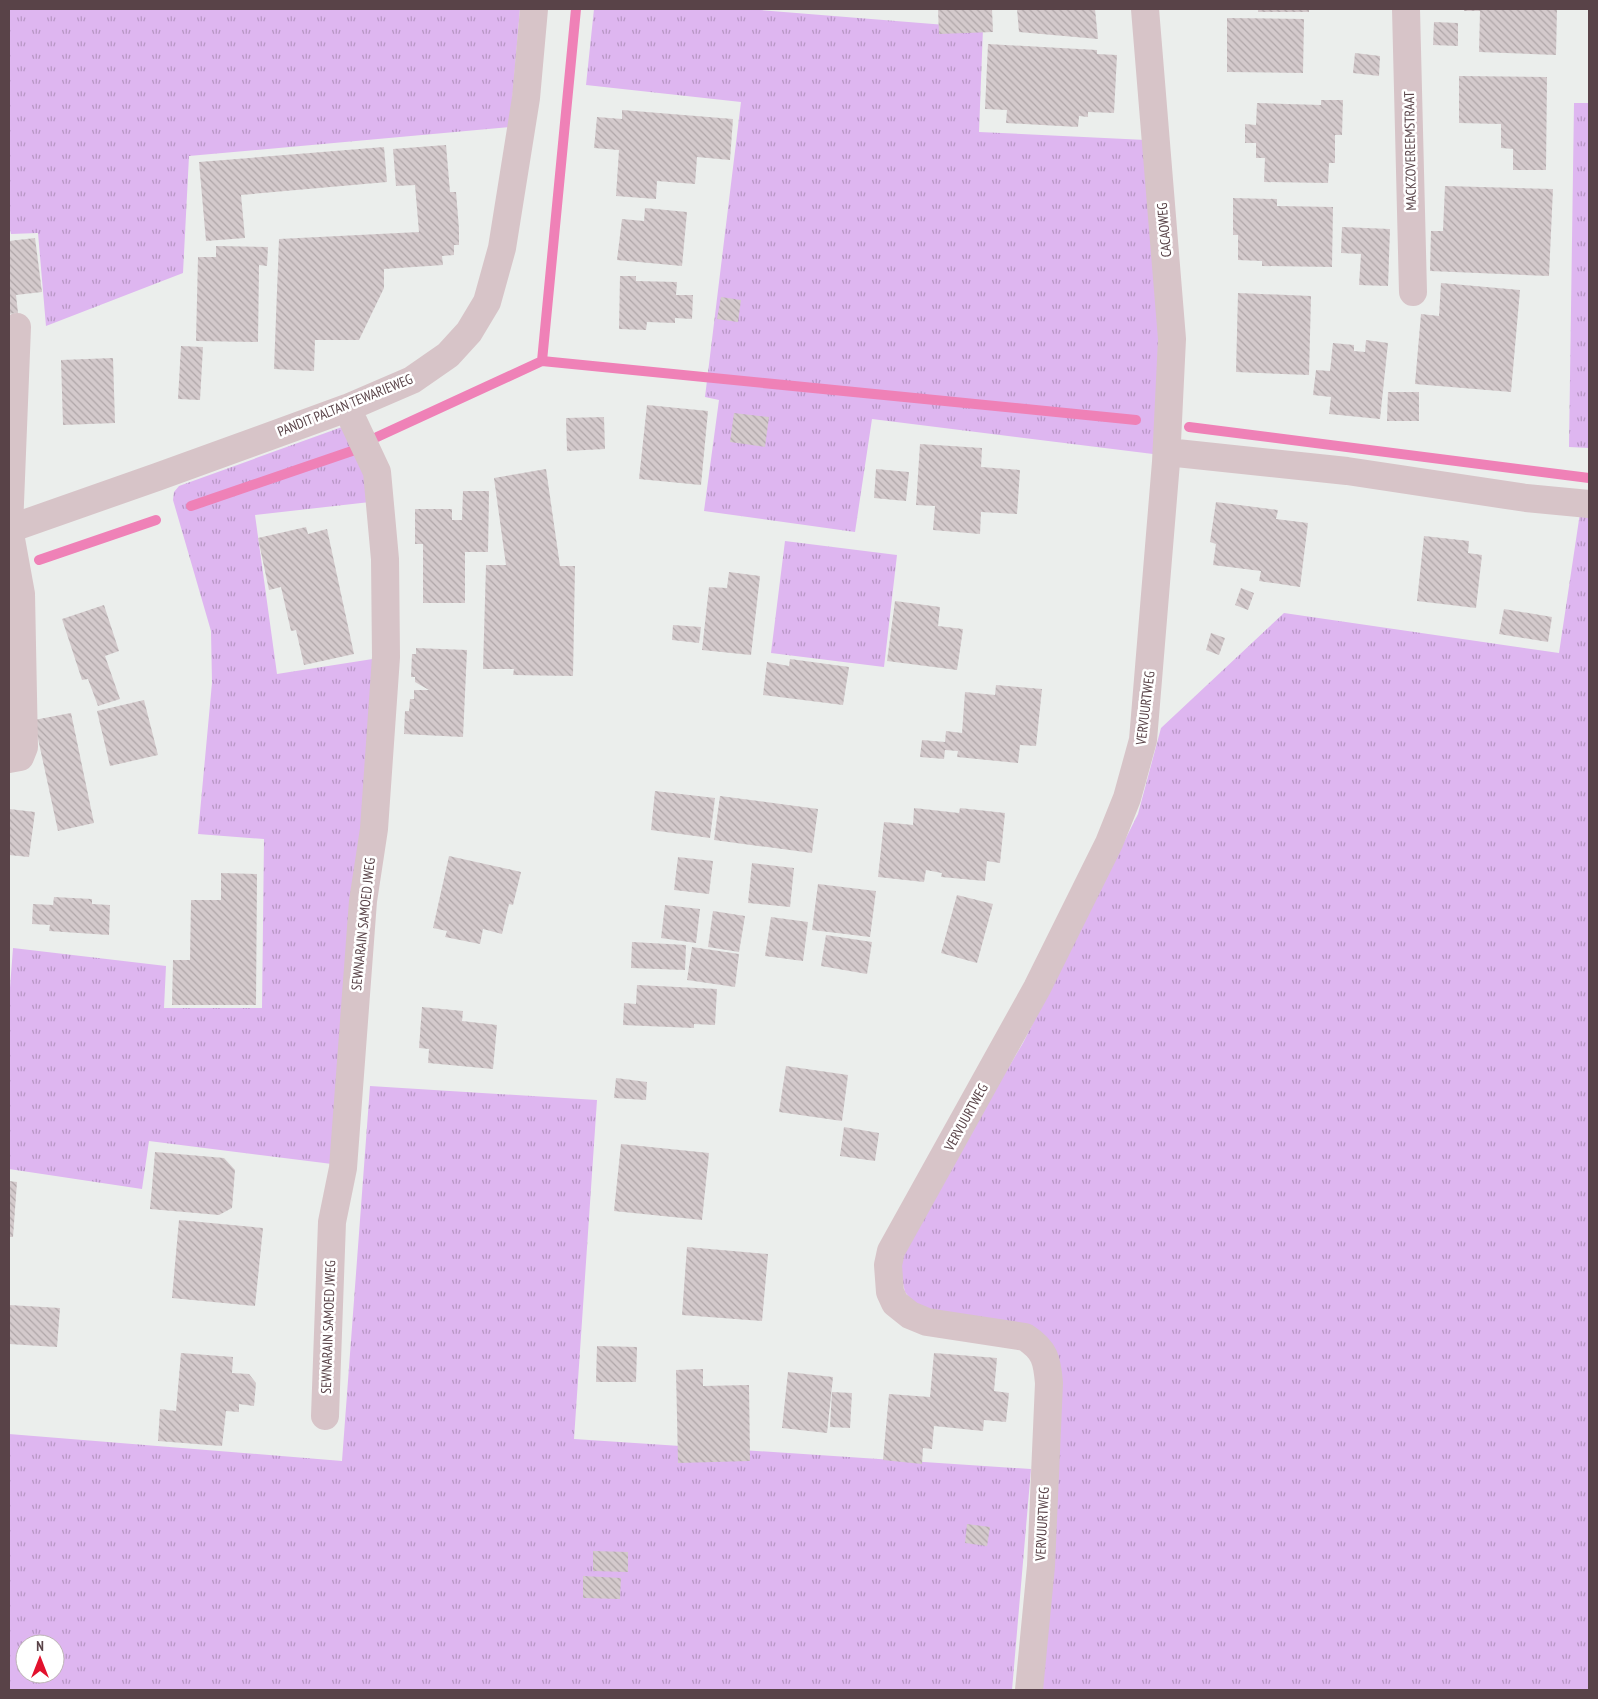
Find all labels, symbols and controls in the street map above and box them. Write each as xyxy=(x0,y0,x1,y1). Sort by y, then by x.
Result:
street label: MACKZOVEREEMSTRAAT xyxy=(1400,90,1420,211)
street label: CACAOWEG xyxy=(1153,202,1175,258)
street label: PANDIT PALTAN TEWARIEWEG xyxy=(275,370,415,440)
street label: VERVUURTWEG xyxy=(1131,670,1158,747)
street label: SEWNARAIN SAMOED JWEG xyxy=(347,857,379,991)
street label: VERVUURTWEG xyxy=(940,1080,992,1155)
street label: SEWNARAIN SAMOED JWEG xyxy=(317,1260,339,1394)
street label: VERVUURTWEG xyxy=(1031,1486,1053,1563)
north arrow xyxy=(15,1634,65,1684)
text: N xyxy=(36,1637,44,1655)

